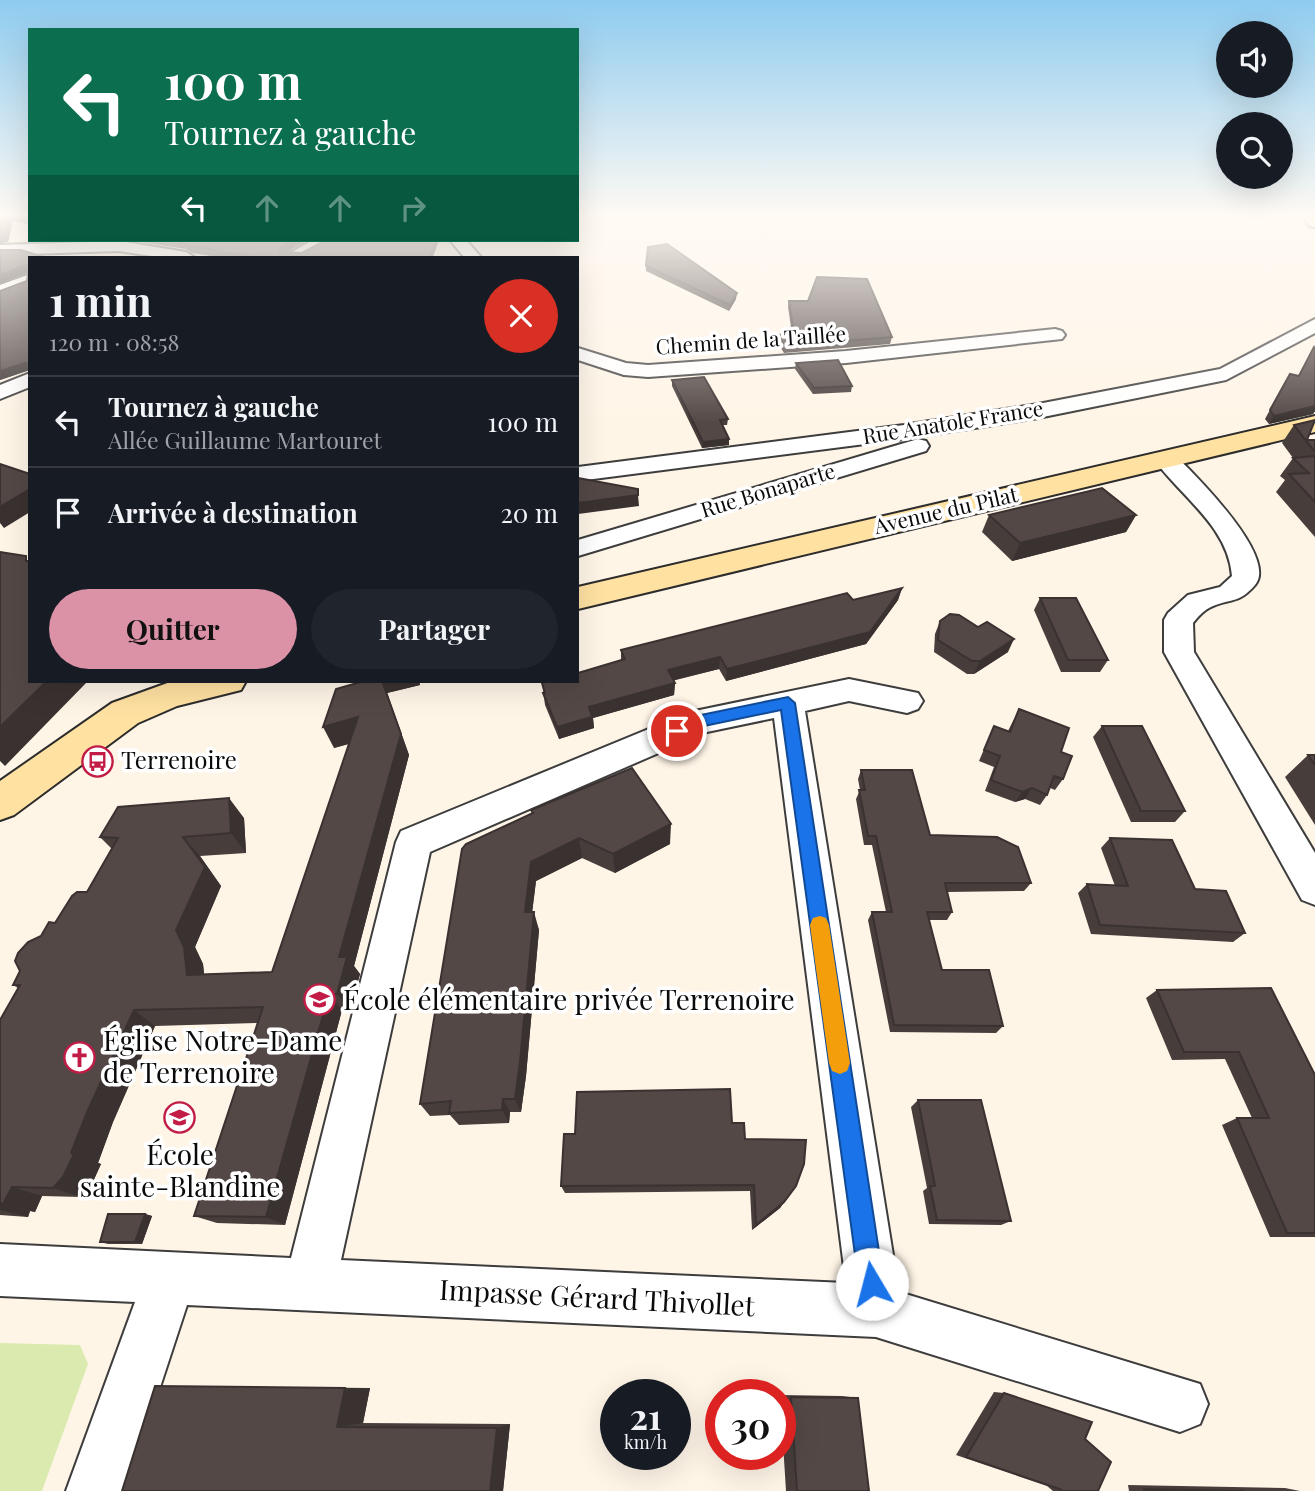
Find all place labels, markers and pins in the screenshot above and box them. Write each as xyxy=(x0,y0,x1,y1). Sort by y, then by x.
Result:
pin xyxy=(647,701,707,761)
place label: Terrenoire xyxy=(121,743,237,775)
bus stop icon: Terrenoire xyxy=(81,744,115,778)
place label: École élémentaire privée Terrenoire xyxy=(343,980,795,1017)
school or university icon: École élémentaire privée Terrenoire xyxy=(303,983,337,1017)
place label: Église Notre-Dame de Terrenoire xyxy=(103,1021,342,1090)
church icon: Église Notre-Dame de Terrenoire xyxy=(63,1040,97,1074)
school or university icon: École sainte-Blandine xyxy=(163,1101,197,1135)
place label: École sainte-Blandine xyxy=(80,1135,280,1204)

